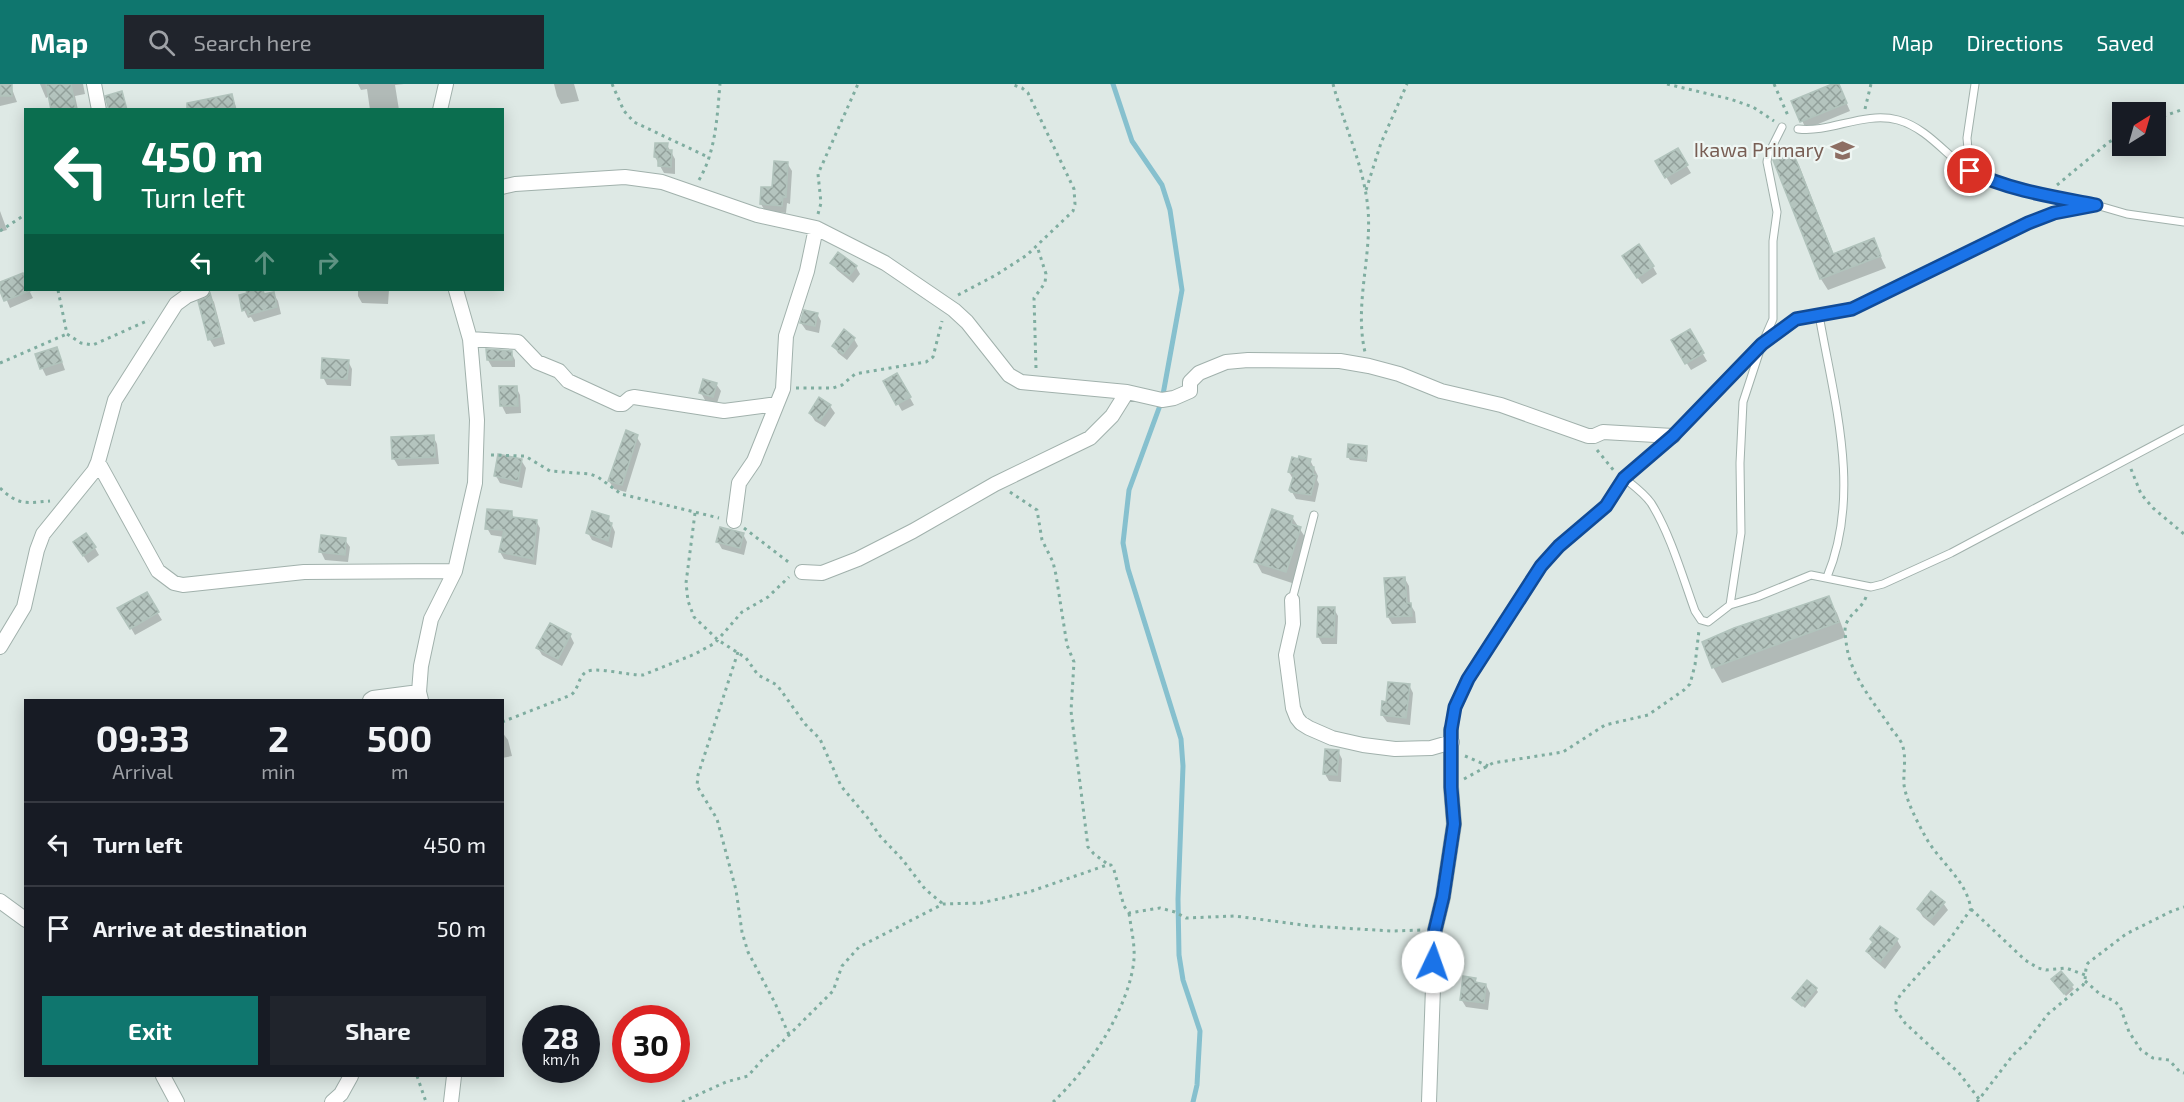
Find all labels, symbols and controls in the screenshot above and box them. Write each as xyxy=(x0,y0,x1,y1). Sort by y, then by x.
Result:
search box xyxy=(124,15,544,69)
text: Map xyxy=(30,25,88,59)
icon: search xyxy=(145,26,178,59)
text: Search here xyxy=(193,29,312,55)
text: Map xyxy=(1891,30,1934,55)
text: Directions xyxy=(1967,30,2063,55)
text: Saved xyxy=(2096,30,2154,55)
north arrow xyxy=(2112,102,2166,156)
map controls xyxy=(2112,102,2166,156)
text: 450 m xyxy=(141,130,264,180)
icon: left xyxy=(42,132,120,210)
place label: Ikawa Primary xyxy=(1694,137,1824,161)
school or university icon: Ikawa Primary xyxy=(1829,137,1855,163)
pin xyxy=(1944,145,1995,196)
icon: arrive xyxy=(1953,154,1986,187)
text: Turn left xyxy=(141,181,245,213)
icon: left xyxy=(185,246,218,279)
icon: ahead xyxy=(248,246,281,279)
icon: right xyxy=(311,246,344,279)
text: 09:33 xyxy=(96,716,190,759)
text: 2 xyxy=(268,716,289,759)
text: 500 xyxy=(367,716,432,759)
text: Arrival xyxy=(112,759,173,783)
text: min xyxy=(261,759,295,783)
text: m xyxy=(391,759,408,783)
icon: left xyxy=(42,828,75,861)
text: Turn left xyxy=(93,831,182,857)
text: 450 m xyxy=(423,831,486,857)
icon: arrive xyxy=(42,912,75,945)
text: Arrive at destination xyxy=(93,915,307,941)
text: 50 m xyxy=(437,915,486,941)
position arrow xyxy=(1401,930,1465,994)
button: Exit xyxy=(42,996,258,1065)
button: Share xyxy=(270,996,486,1065)
speed limit sign: 30 xyxy=(612,1005,690,1083)
text: 28 xyxy=(543,1019,579,1055)
text: km/h xyxy=(542,1050,580,1068)

